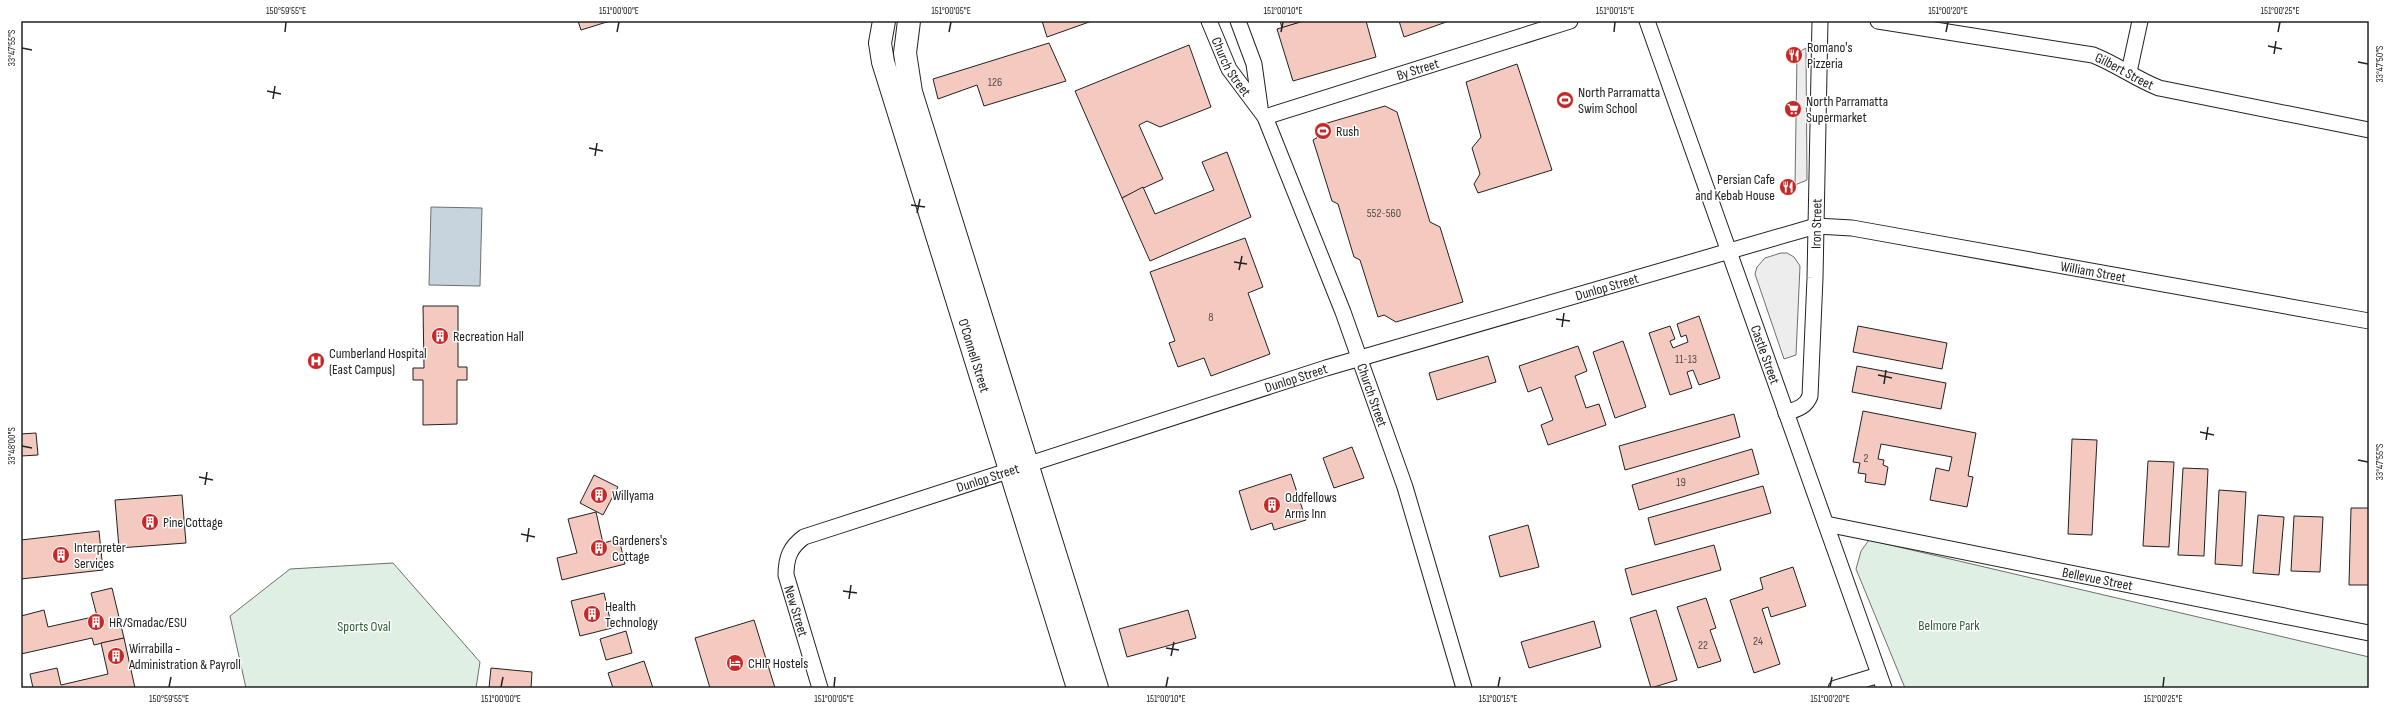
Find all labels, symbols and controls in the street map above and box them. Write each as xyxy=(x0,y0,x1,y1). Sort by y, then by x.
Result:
text: 150°59'55"E xyxy=(266,5,306,17)
text: 151°00'00"E xyxy=(599,5,639,17)
text: 151°00'05"E xyxy=(931,5,971,17)
text: 151°00'10"E xyxy=(1263,5,1303,17)
text: 151°00'15"E xyxy=(1596,5,1634,17)
text: 151°00'20"E xyxy=(1928,5,1968,17)
text: 151°00'25"E xyxy=(2260,5,2300,17)
text: 33°47'55"S xyxy=(6,30,18,66)
street label: Church Street xyxy=(1208,34,1255,100)
place label: Romano's Pizzeria xyxy=(1807,39,1853,72)
restaurant icon: Romano's Pizzeria xyxy=(1784,45,1804,65)
text: 33°47'50"S xyxy=(2374,46,2386,82)
street label: Gilbert Street xyxy=(2093,48,2157,93)
street label: By Street xyxy=(1394,54,1441,84)
house number: 126 xyxy=(988,75,1002,90)
place label: North Parramatta Swim School xyxy=(1578,84,1660,117)
sports icon: North Parramatta Swim School xyxy=(1555,90,1575,110)
place label: North Parramatta Supermarket xyxy=(1806,93,1888,126)
supermarket icon: North Parramatta Supermarket xyxy=(1783,99,1803,119)
sports icon: Rush xyxy=(1313,121,1333,141)
place label: Rush xyxy=(1336,123,1359,140)
place label: Persian Cafe and Kebab House xyxy=(1695,171,1775,204)
restaurant icon: Persian Cafe and Kebab House xyxy=(1778,177,1798,197)
street label: Iron Street xyxy=(1807,198,1825,249)
house number: 552-560 xyxy=(1367,206,1401,221)
street label: William Street xyxy=(2059,257,2127,286)
street label: Dunlop Street xyxy=(1573,269,1640,304)
house number: 8 xyxy=(1208,310,1214,325)
street label: O'Connell Street xyxy=(955,317,994,394)
street label: Castle Street xyxy=(1747,323,1784,386)
building icon: Recreation Hall xyxy=(430,326,450,346)
place label: Recreation Hall xyxy=(453,328,524,345)
place label: Cumberland Hospital (East Campus) xyxy=(329,345,427,378)
hospital icon: Cumberland Hospital (East Campus) xyxy=(306,351,326,371)
house number: 11-13 xyxy=(1675,352,1697,367)
street label: Dunlop Street xyxy=(1262,360,1329,396)
street label: Church Street xyxy=(1353,361,1391,429)
text: 33°48'00"S xyxy=(6,427,18,465)
text: 33°47'55"S xyxy=(2374,444,2386,480)
house number: 2 xyxy=(1864,451,1869,466)
street label: Dunlop Street xyxy=(954,459,1021,496)
house number: 19 xyxy=(1676,475,1686,490)
building icon: Willyama xyxy=(589,485,609,505)
place label: Willyama xyxy=(612,487,654,504)
place label: Oddfellows Arms Inn xyxy=(1284,489,1337,522)
building icon: Oddfellows Arms Inn xyxy=(1262,495,1282,515)
building icon: Pine Cottage xyxy=(140,512,160,532)
place label: Pine Cottage xyxy=(163,514,223,531)
place label: Gardeners's Cottage xyxy=(612,532,667,565)
building icon: Gardeners's Cottage xyxy=(589,538,609,558)
place label: Interpreter Services xyxy=(74,539,126,572)
building icon: Interpreter Services xyxy=(51,545,71,565)
street label: Bellevue Street xyxy=(2061,563,2134,594)
street label: New Street xyxy=(780,583,812,639)
place label: Health Technology xyxy=(605,598,659,631)
building icon: Health Technology xyxy=(582,604,602,624)
building icon: HR/Smadac/ESU xyxy=(86,612,106,632)
place label: HR/Smadac/ESU xyxy=(109,614,187,631)
park label: Belmore Park xyxy=(1918,617,1980,634)
park label: Sports Oval xyxy=(337,618,391,635)
house number: 24 xyxy=(1753,634,1763,649)
house number: 22 xyxy=(1698,638,1708,653)
place label: Wirrabilla - Administration & Payroll xyxy=(128,640,241,673)
building icon: Wirrabilla - Administration & Payroll xyxy=(106,646,126,666)
hotel icon: CHIP Hostels xyxy=(725,653,745,673)
place label: CHIP Hostels xyxy=(748,655,808,672)
text: 150°59'55"E xyxy=(149,693,189,705)
text: 151°00'00"E xyxy=(481,693,521,705)
text: 151°00'05"E xyxy=(814,693,854,705)
text: 151°00'10"E xyxy=(1146,693,1186,705)
text: 151°00'15"E xyxy=(1479,693,1517,705)
text: 151°00'20"E xyxy=(1810,693,1850,705)
text: 151°00'25"E xyxy=(2143,693,2183,705)

